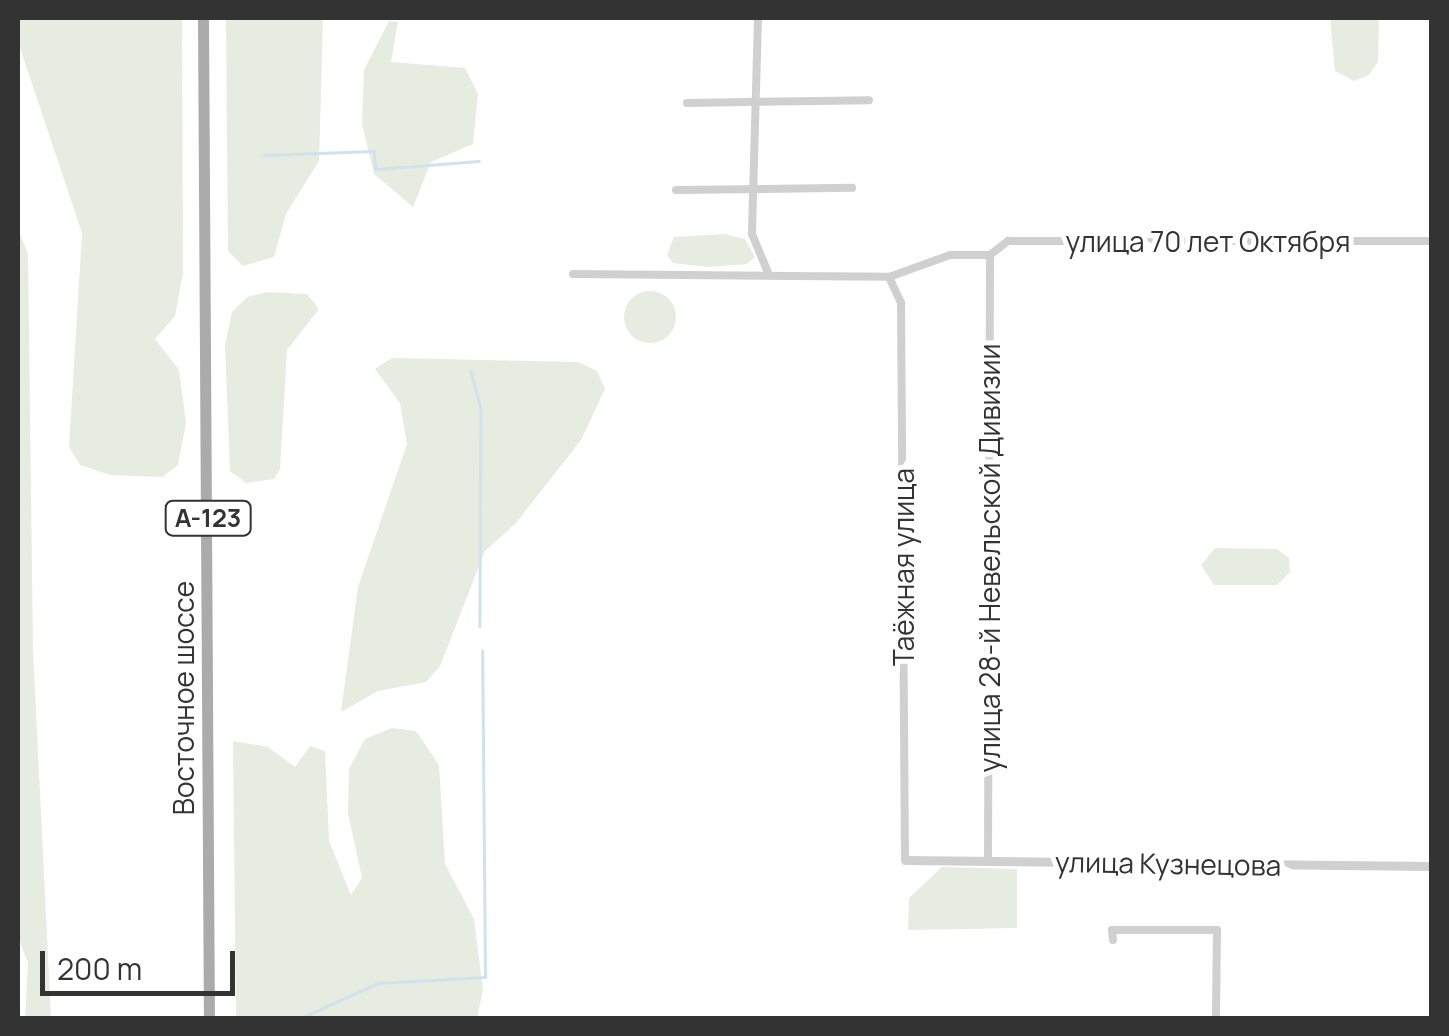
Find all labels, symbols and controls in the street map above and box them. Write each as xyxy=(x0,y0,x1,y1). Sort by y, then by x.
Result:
street label: улица 70 лет Октября xyxy=(1065,224,1351,258)
street label: улица 28-й Невельской Дивизии xyxy=(972,344,1006,772)
street label: Таёжная улица xyxy=(886,468,920,666)
road number: А-123 xyxy=(163,498,253,538)
street label: Восточное шоссе xyxy=(166,581,200,815)
street label: улица Кузнецова xyxy=(1055,844,1281,882)
scale bar xyxy=(45,931,240,993)
text: 200 m xyxy=(57,948,142,989)

